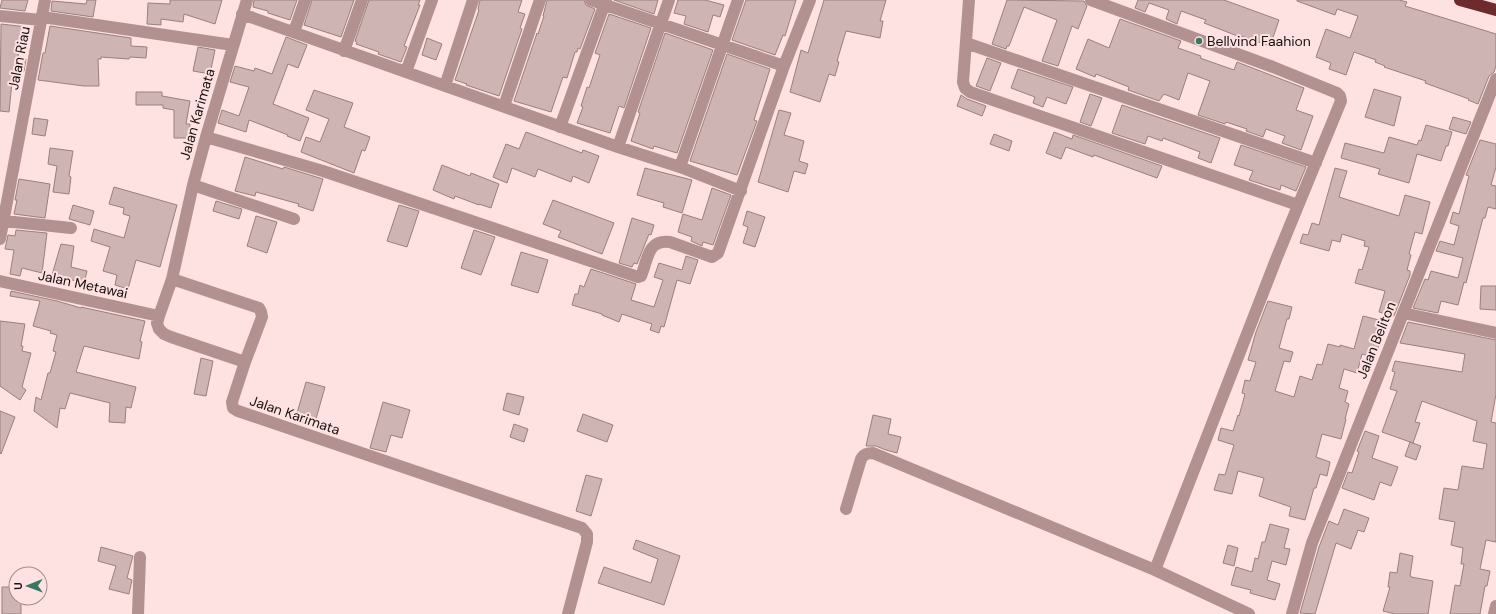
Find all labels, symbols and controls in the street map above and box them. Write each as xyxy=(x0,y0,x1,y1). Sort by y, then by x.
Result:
street label: Jalan Riau xyxy=(4,25,34,91)
place label: Bellvind Faahion xyxy=(1207,32,1311,50)
marker: Bellvind Faahion xyxy=(1194,36,1204,46)
street label: Jalan Karimata xyxy=(175,66,219,162)
street label: Jalan Metawai xyxy=(37,266,129,302)
street label: Jalan Beliton xyxy=(1352,299,1400,381)
street label: Jalan Karimata xyxy=(248,391,342,439)
north arrow xyxy=(8,566,48,606)
text: U xyxy=(11,582,25,590)

